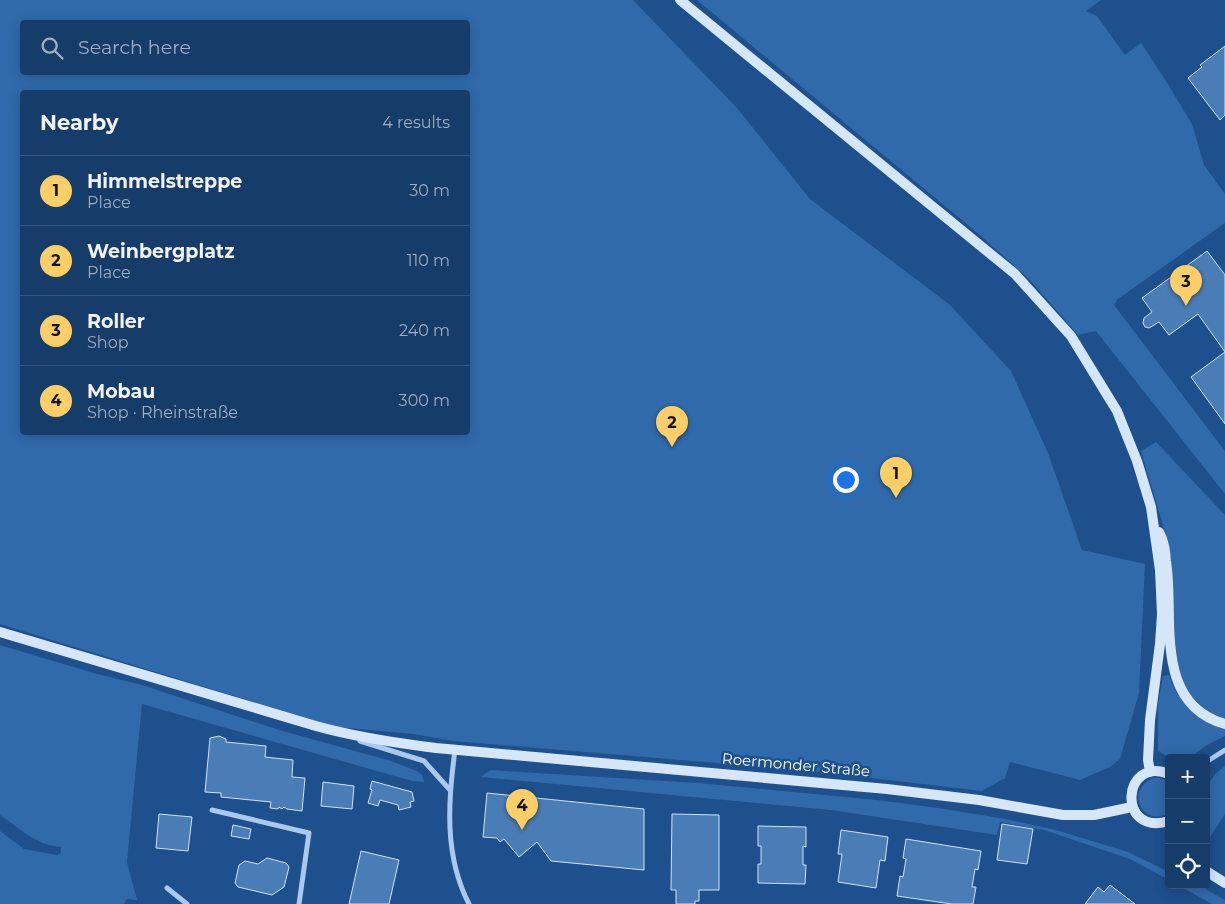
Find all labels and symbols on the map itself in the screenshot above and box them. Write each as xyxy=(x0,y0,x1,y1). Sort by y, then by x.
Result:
pin: 3 xyxy=(1170,265,1202,306)
pin: 2 xyxy=(656,406,688,447)
pin: 1 xyxy=(880,457,912,498)
your location xyxy=(833,467,859,493)
street label: Roermonder Straße xyxy=(721,749,871,780)
pin: 4 xyxy=(506,789,538,830)

